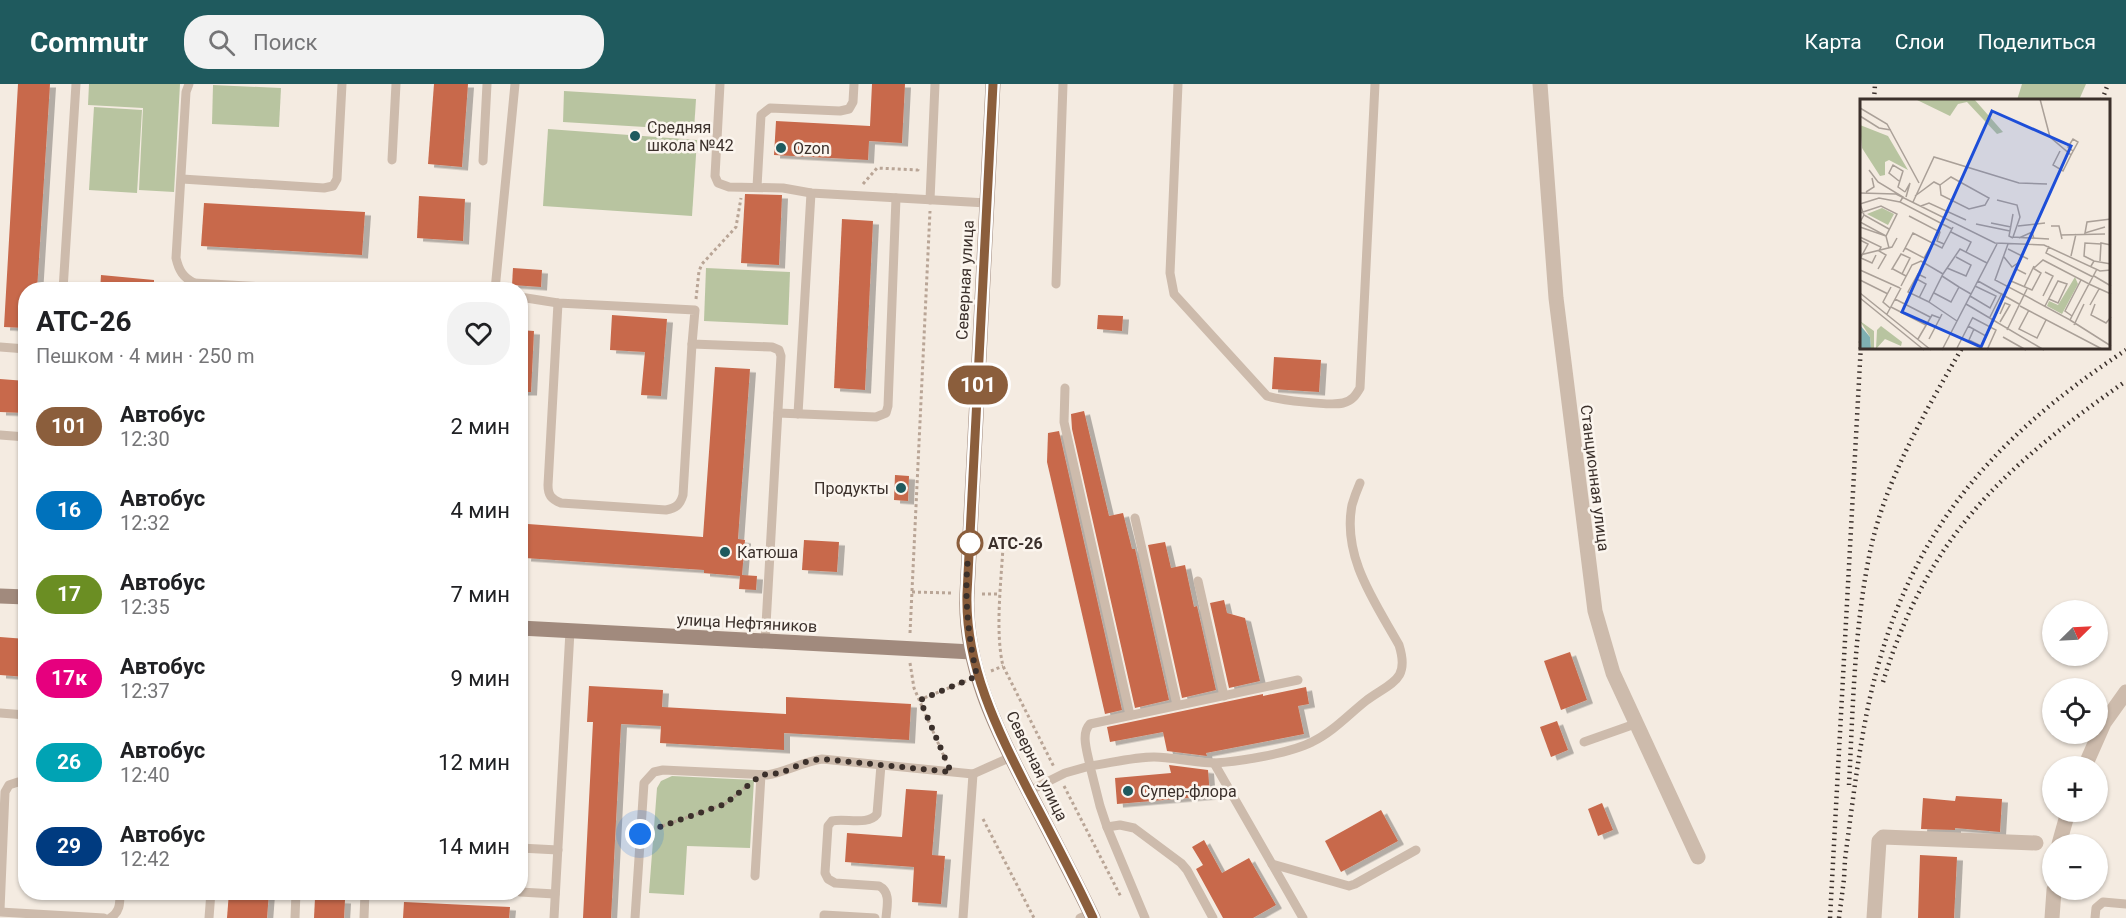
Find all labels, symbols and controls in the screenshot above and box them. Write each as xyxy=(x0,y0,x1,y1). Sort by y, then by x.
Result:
search box xyxy=(184,15,604,69)
text: Commutr xyxy=(30,26,148,59)
icon: search xyxy=(205,26,238,59)
text: Поиск xyxy=(253,30,317,55)
text: Карта xyxy=(1805,30,1862,54)
text: Слои xyxy=(1895,30,1945,54)
text: Поделиться xyxy=(1978,30,2096,54)
inset map xyxy=(1860,99,2111,350)
place label: Средняя школа №42 xyxy=(647,118,734,155)
marker: Средняя школа №42 xyxy=(628,129,642,143)
place label: Ozon xyxy=(793,139,830,158)
marker: Ozon xyxy=(774,141,788,155)
street label: Северная улица xyxy=(952,220,978,340)
button: heart xyxy=(447,302,510,365)
text: АТС-26 xyxy=(36,305,132,338)
text: Пешком · 4 мин · 250 m xyxy=(36,344,255,368)
line badge: 101 xyxy=(944,366,1012,404)
text: 101 xyxy=(960,373,996,397)
text: Автобус xyxy=(120,402,205,427)
street label: Станционная улица xyxy=(1577,404,1613,552)
text: 101 xyxy=(51,414,87,438)
text: 2 мин xyxy=(450,414,510,439)
text: 12:30 xyxy=(120,427,170,451)
place label: Продукты xyxy=(814,479,889,498)
marker: Продукты xyxy=(894,481,908,495)
text: Автобус xyxy=(120,486,205,511)
text: 16 xyxy=(57,498,81,522)
text: 4 мин xyxy=(450,498,510,523)
text: 12:32 xyxy=(120,511,170,535)
marker: АТС-26 xyxy=(957,530,983,556)
place label: АТС-26 xyxy=(988,534,1043,553)
place label: Катюша xyxy=(737,543,798,562)
marker: Катюша xyxy=(718,545,732,559)
text: Автобус xyxy=(120,570,205,595)
text: 17 xyxy=(57,582,81,606)
text: 7 мин xyxy=(450,582,510,607)
text: 12:35 xyxy=(120,595,170,619)
north arrow xyxy=(2042,600,2108,666)
map controls xyxy=(2042,600,2108,900)
street label: улица Нефтяников xyxy=(676,610,818,636)
text: Автобус xyxy=(120,654,205,679)
text: 17к xyxy=(51,666,87,690)
text: 9 мин xyxy=(450,666,510,691)
button: locate xyxy=(2042,678,2108,744)
text: 12:37 xyxy=(120,679,170,703)
street label: Северная улица xyxy=(1002,708,1072,824)
text: Автобус xyxy=(120,738,205,763)
text: 26 xyxy=(57,750,81,774)
text: 12 мин xyxy=(438,750,510,775)
button: + xyxy=(2042,756,2108,822)
text: 12:40 xyxy=(120,763,170,787)
place label: Супер-флора xyxy=(1140,782,1237,801)
marker: Супер-флора xyxy=(1121,784,1135,798)
your location xyxy=(625,819,655,849)
text: Автобус xyxy=(120,822,205,847)
text: 29 xyxy=(57,834,81,858)
text: 14 мин xyxy=(438,834,510,859)
button: − xyxy=(2042,834,2108,900)
text: 12:42 xyxy=(120,847,170,871)

